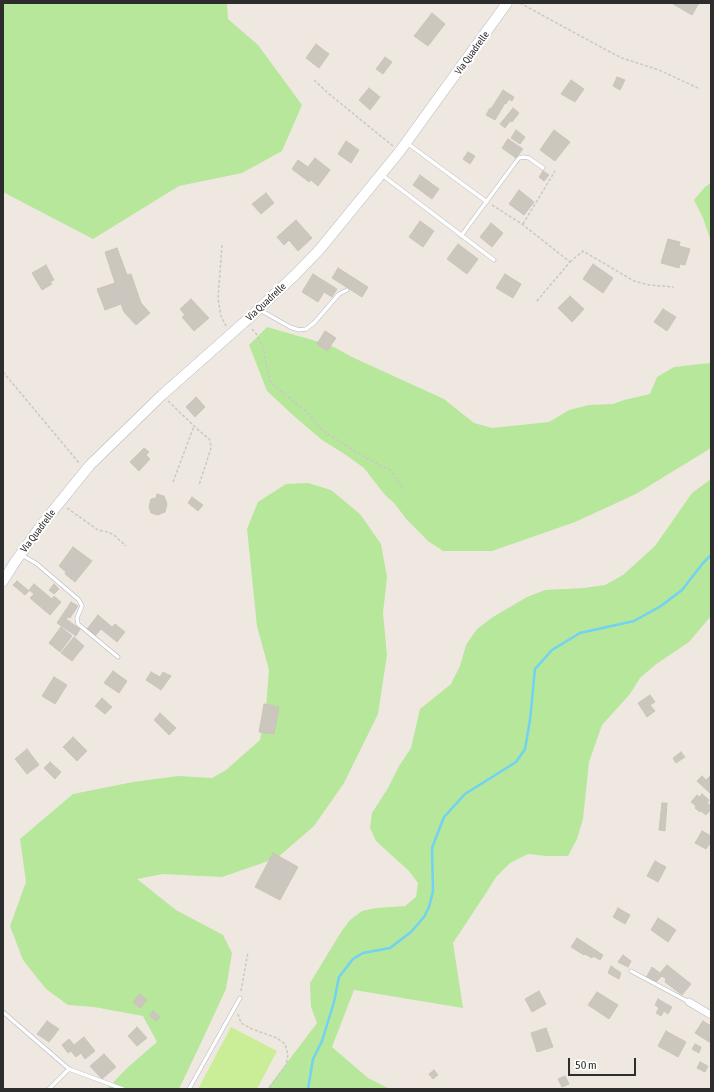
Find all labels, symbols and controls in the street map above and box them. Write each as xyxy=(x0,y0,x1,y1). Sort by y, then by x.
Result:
street label: Via Quadrelle xyxy=(452,29,492,77)
street label: Via Quadrelle xyxy=(243,280,289,324)
street label: Via Quadrelle xyxy=(18,507,58,555)
scale bar xyxy=(570,1050,638,1076)
text: 50 m xyxy=(575,1058,597,1072)

